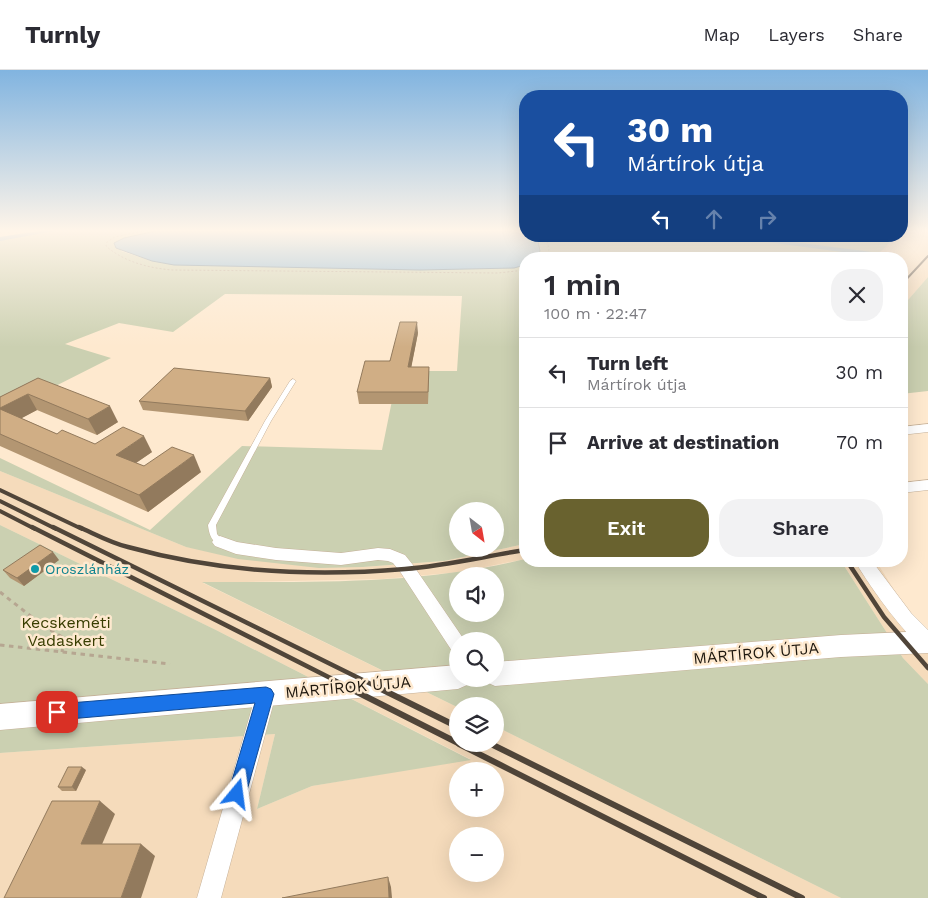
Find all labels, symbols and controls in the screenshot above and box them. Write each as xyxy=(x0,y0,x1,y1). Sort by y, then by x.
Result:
text: Turnly xyxy=(25,21,100,49)
text: Map xyxy=(703,24,740,45)
text: Layers xyxy=(768,24,825,45)
text: Share xyxy=(853,24,903,45)
text: 30 m xyxy=(627,109,713,151)
icon: left xyxy=(544,110,609,175)
text: Mártírok útja xyxy=(627,151,764,176)
icon: left xyxy=(647,205,675,233)
icon: ahead xyxy=(700,205,728,233)
icon: right xyxy=(753,205,781,233)
text: 1 min xyxy=(544,267,621,302)
button: close xyxy=(831,269,883,321)
text: 100 m · 22:47 xyxy=(544,304,647,323)
text: Turn left xyxy=(587,352,668,375)
icon: left xyxy=(544,359,572,387)
text: 30 m xyxy=(836,361,883,384)
text: Mártírok útja xyxy=(587,375,687,394)
icon: arrive xyxy=(544,429,572,457)
text: Arrive at destination xyxy=(587,431,779,454)
text: 70 m xyxy=(836,431,883,454)
button: Exit xyxy=(544,499,709,557)
button: Share xyxy=(719,499,883,557)
north arrow xyxy=(449,502,504,558)
map controls xyxy=(449,502,504,882)
place label: Oroszlánház xyxy=(45,561,129,577)
marker: Oroszlánház xyxy=(29,563,41,575)
button: sound xyxy=(449,567,504,622)
park label: Kecskeméti Vadaskert xyxy=(21,613,111,650)
button: search xyxy=(449,632,504,687)
street label: MÁRTÍROK ÚTJA xyxy=(692,638,820,668)
street label: MÁRTÍROK ÚTJA xyxy=(284,672,412,702)
pin xyxy=(36,691,78,733)
button: layers xyxy=(449,697,504,752)
icon: arrive xyxy=(43,698,71,726)
button: + xyxy=(449,762,504,817)
position arrow xyxy=(210,767,262,819)
button: − xyxy=(449,827,504,882)

